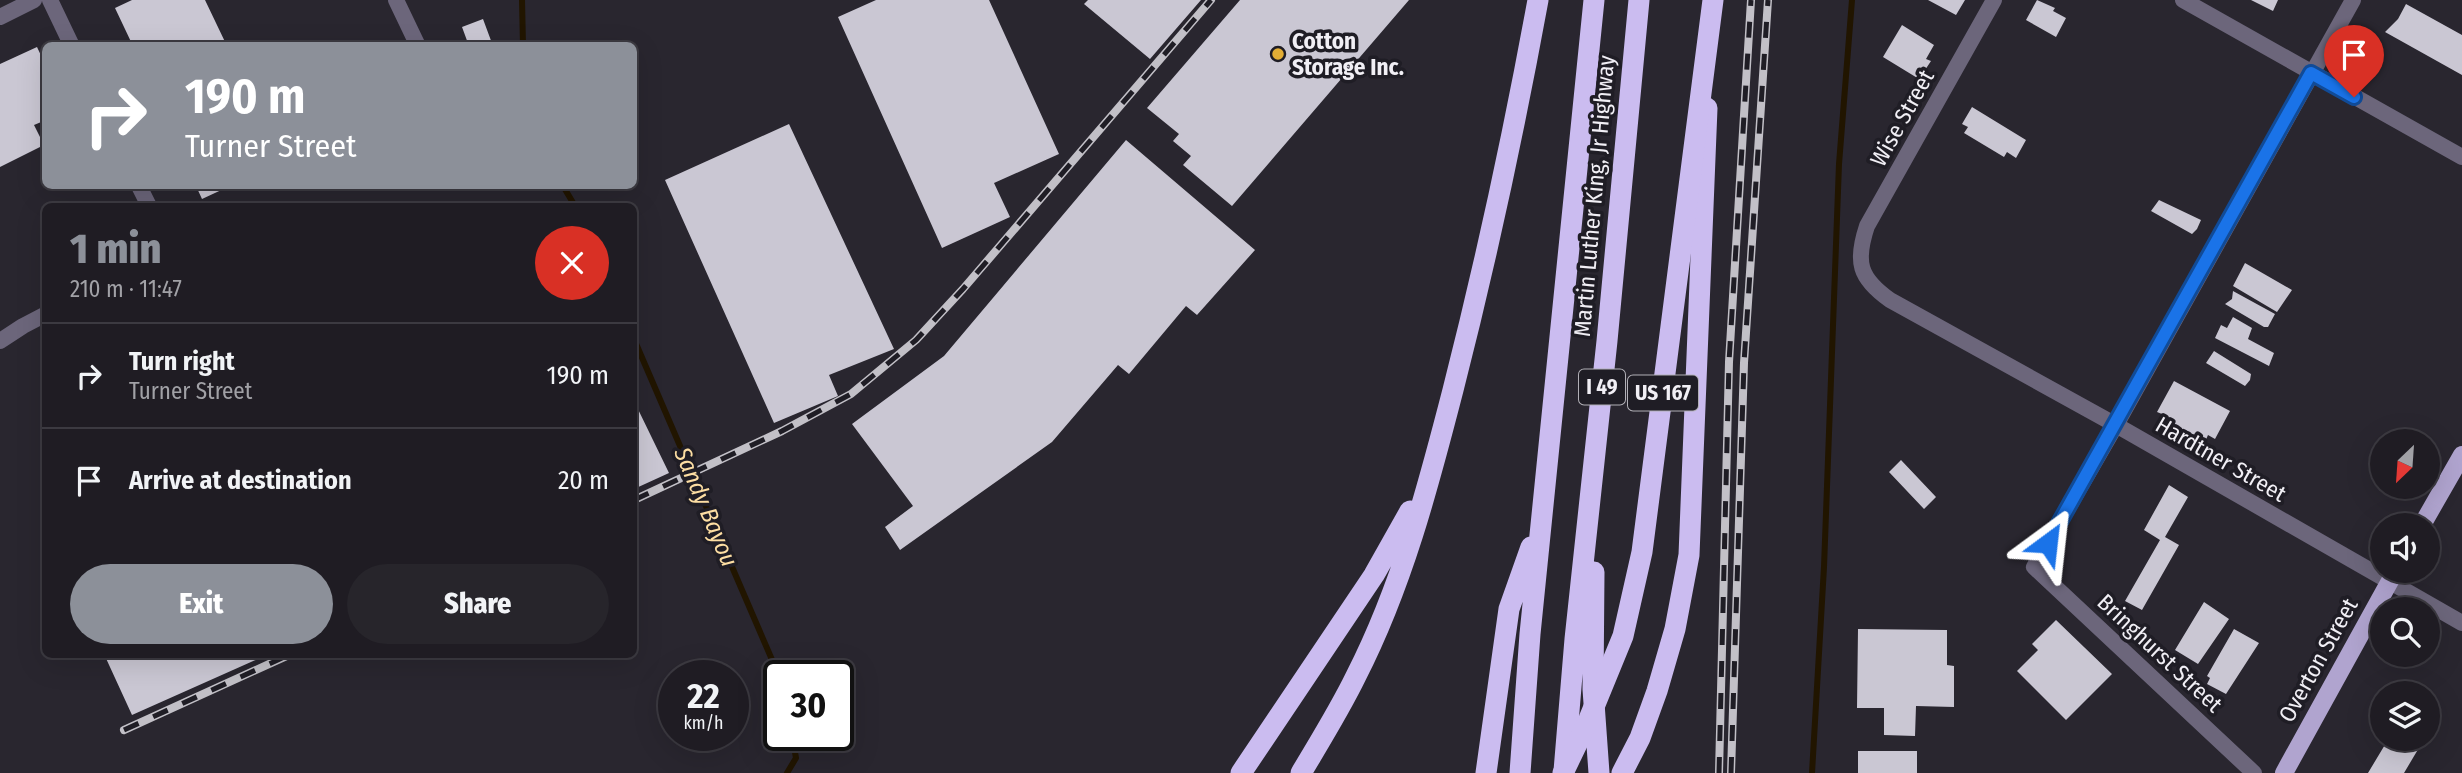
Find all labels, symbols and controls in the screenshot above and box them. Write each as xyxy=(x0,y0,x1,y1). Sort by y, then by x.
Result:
pin xyxy=(2324,25,2384,97)
place label: Cotton Storage Inc. xyxy=(1292,27,1404,81)
icon: arrive xyxy=(2335,36,2373,74)
marker: Cotton Storage Inc. xyxy=(1270,46,1286,62)
street label: Martin Luther King, Jr Highway xyxy=(1568,53,1620,338)
street label: Wise Street xyxy=(1864,64,1940,171)
text: 190 m xyxy=(185,67,305,126)
icon: right xyxy=(70,70,161,161)
text: Turner Street xyxy=(185,127,357,165)
text: 1 min xyxy=(70,224,161,274)
button: close xyxy=(535,226,609,300)
text: 210 m · 11:47 xyxy=(70,275,182,303)
text: Turn right xyxy=(129,346,235,377)
icon: right xyxy=(70,357,108,395)
text: 190 m xyxy=(547,360,609,391)
road number: I 49 xyxy=(1579,370,1625,404)
road number: US 167 xyxy=(1628,376,1698,410)
text: Turner Street xyxy=(129,377,252,405)
street label: Hardtner Street xyxy=(2151,410,2292,508)
north arrow xyxy=(2370,429,2440,499)
map controls xyxy=(2370,429,2440,751)
water label: Sandy Bayou xyxy=(668,442,744,571)
icon: arrive xyxy=(70,462,108,500)
text: Arrive at destination xyxy=(129,465,352,496)
text: 20 m xyxy=(558,465,609,496)
position arrow xyxy=(2011,506,2085,580)
button: sound xyxy=(2370,513,2440,583)
button: Exit xyxy=(70,564,333,644)
button: Share xyxy=(347,564,609,644)
street label: Bringhurst Street xyxy=(2092,588,2229,718)
street label: Overton Street xyxy=(2272,593,2364,727)
button: search xyxy=(2370,597,2440,667)
speed limit sign: 30 xyxy=(763,660,854,751)
text: 22 xyxy=(687,675,720,717)
button: layers xyxy=(2370,681,2440,751)
text: km/h xyxy=(683,712,724,734)

